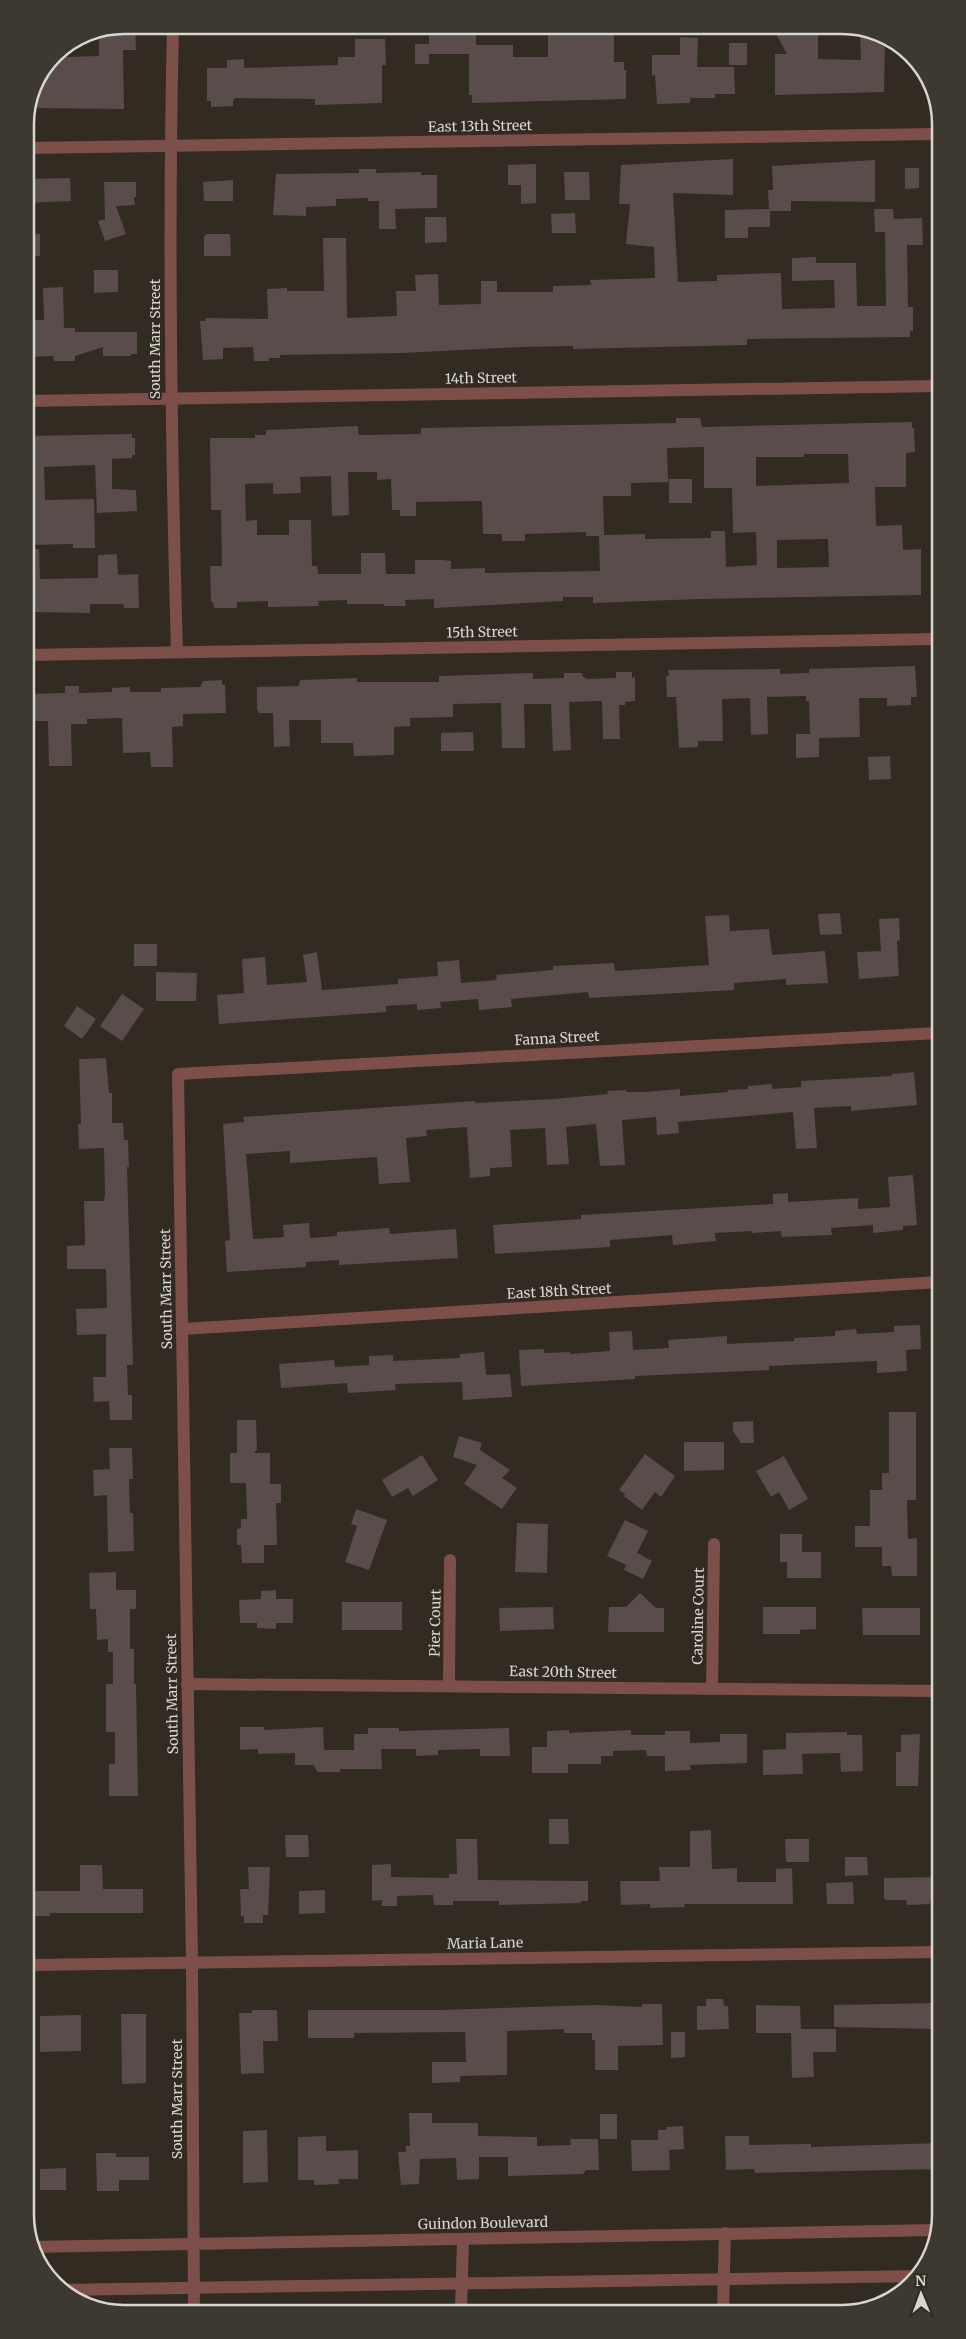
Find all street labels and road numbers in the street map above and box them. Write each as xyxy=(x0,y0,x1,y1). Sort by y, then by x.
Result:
street label: East 13th Street xyxy=(428,116,533,136)
street label: South Marr Street xyxy=(146,278,164,399)
street label: 14th Street xyxy=(445,368,518,388)
street label: 15th Street xyxy=(446,622,518,642)
street label: Fanna Street xyxy=(514,1027,600,1049)
street label: South Marr Street xyxy=(156,1228,176,1349)
street label: East 18th Street xyxy=(506,1279,612,1303)
street label: Caroline Court xyxy=(688,1567,708,1665)
street label: Pier Court xyxy=(425,1588,445,1657)
street label: South Marr Street xyxy=(162,1633,182,1754)
street label: East 20th Street xyxy=(509,1662,618,1682)
street label: Maria Lane xyxy=(447,1933,523,1953)
street label: South Marr Street xyxy=(168,2038,186,2159)
street label: Guindon Boulevard xyxy=(418,2213,549,2233)

